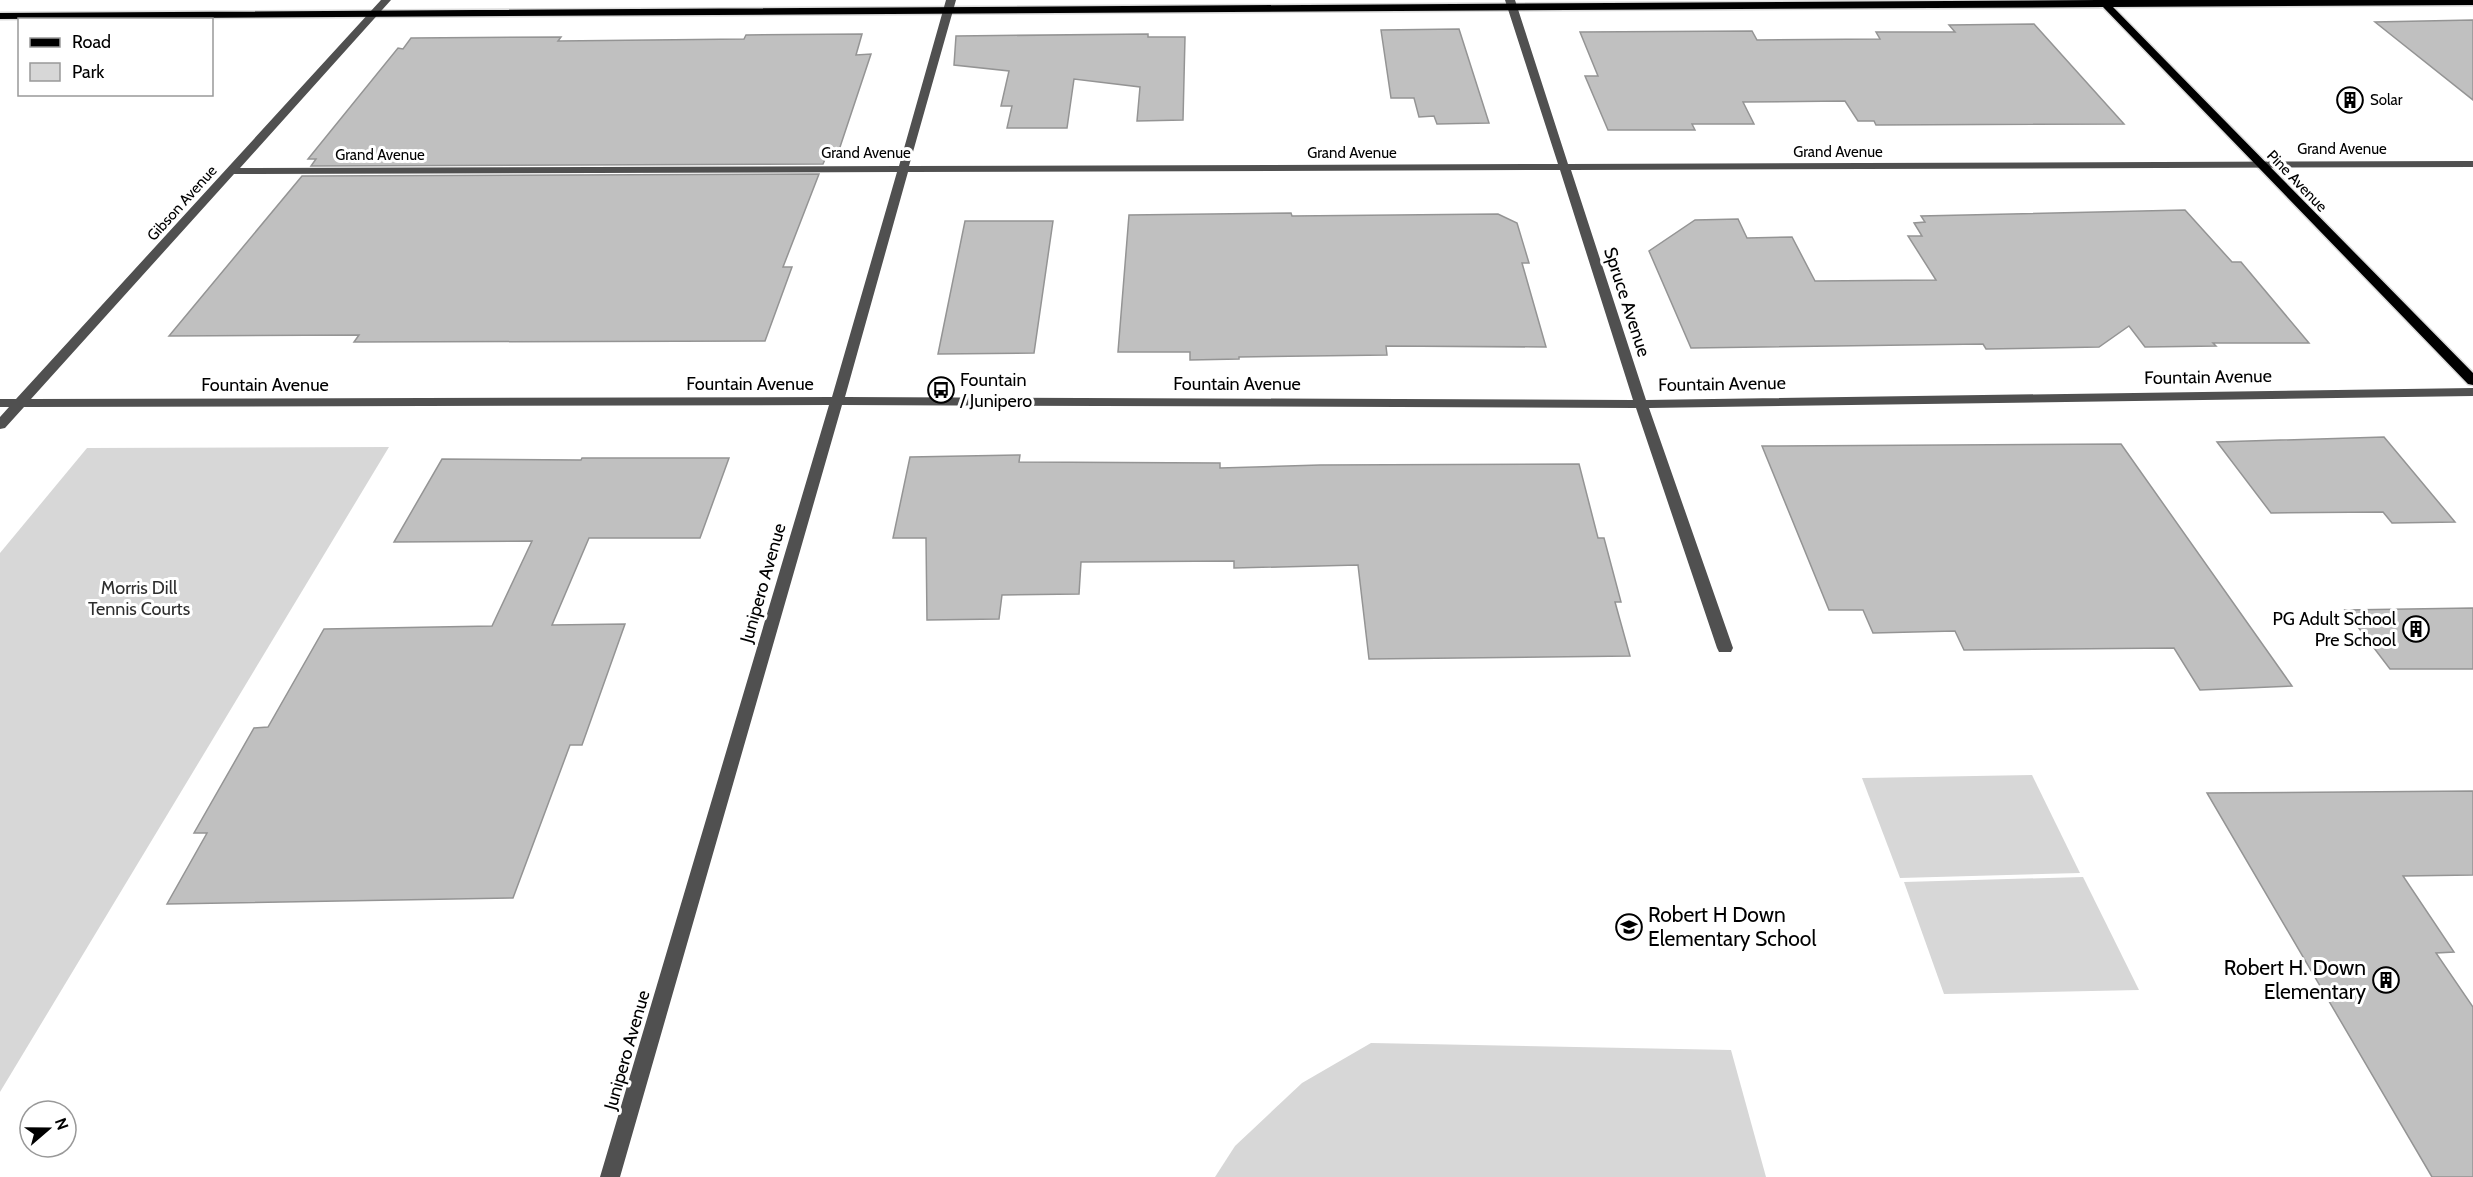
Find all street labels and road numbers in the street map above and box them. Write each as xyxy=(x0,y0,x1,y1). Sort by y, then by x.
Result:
street label: Grand Avenue xyxy=(2297,140,2387,158)
street label: Grand Avenue xyxy=(1793,143,1883,161)
street label: Grand Avenue xyxy=(821,144,911,162)
street label: Grand Avenue xyxy=(1307,144,1397,162)
street label: Grand Avenue xyxy=(335,146,425,164)
street label: Pine Avenue xyxy=(2263,146,2331,216)
street label: Gibson Avenue xyxy=(143,161,221,244)
street label: Spruce Avenue xyxy=(1599,244,1655,360)
street label: Fountain Avenue xyxy=(2144,365,2272,389)
street label: Fountain Avenue xyxy=(1658,372,1786,396)
street label: Fountain Avenue xyxy=(686,373,814,395)
street label: Fountain Avenue xyxy=(1173,373,1301,395)
street label: Fountain Avenue xyxy=(201,374,329,396)
street label: Junipero Avenue xyxy=(735,521,791,646)
street label: Junipero Avenue xyxy=(599,988,655,1113)

